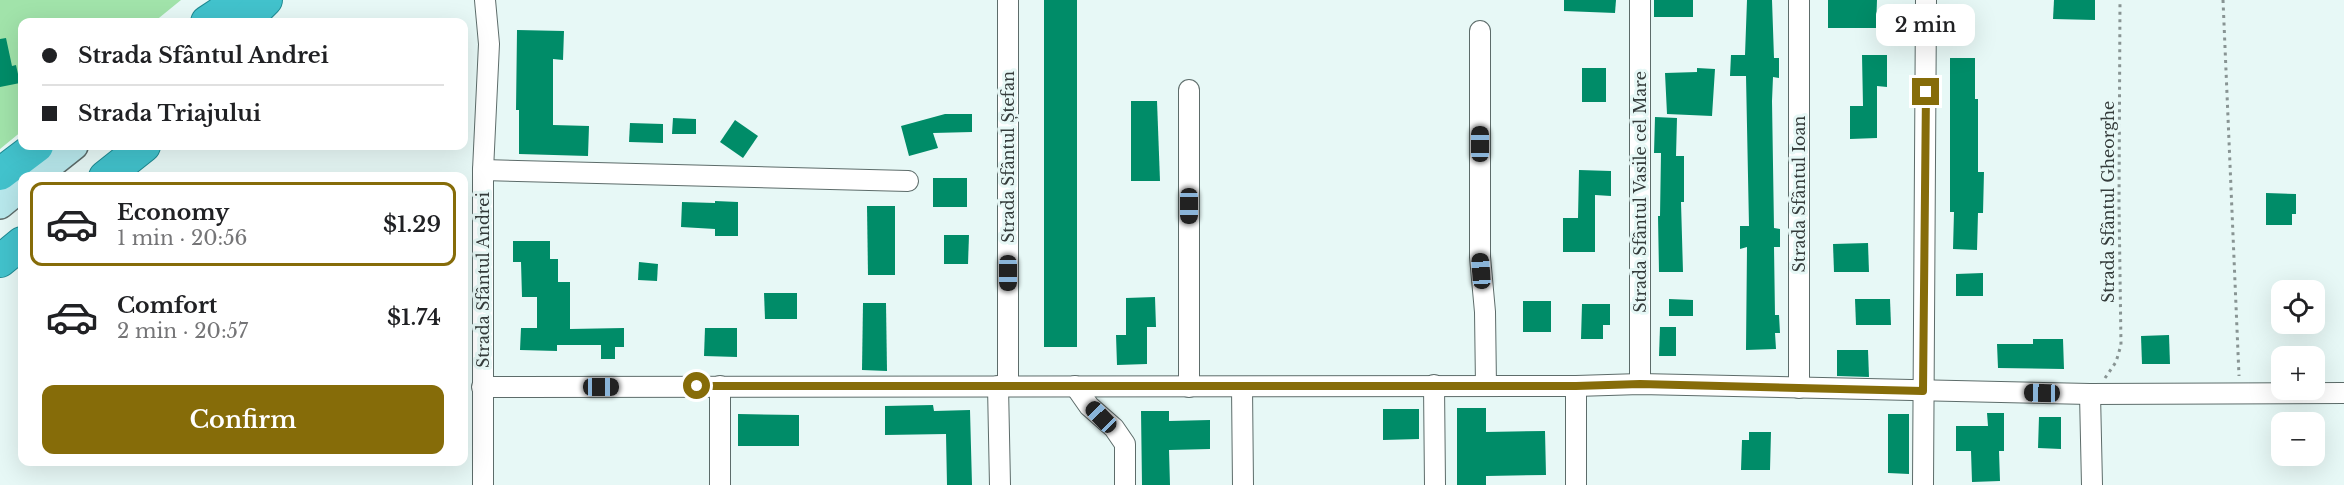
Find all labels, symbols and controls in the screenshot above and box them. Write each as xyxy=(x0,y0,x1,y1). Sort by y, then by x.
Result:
callout: 2 min xyxy=(1876,5,1976,47)
text: 2 min xyxy=(1895,13,1956,37)
text: Strada Sfântul Andrei xyxy=(78,42,329,69)
street label: Strada Sfântul Ștefan xyxy=(998,71,1019,243)
street label: Strada Sfântul Vasile cel Mare xyxy=(1630,71,1650,313)
route end xyxy=(1912,78,1939,105)
text: Strada Triajului xyxy=(78,100,261,127)
street label: Strada Sfântul Gheorghe xyxy=(2098,101,2118,303)
street label: Strada Sfântul Ioan xyxy=(1789,116,1809,272)
car xyxy=(1471,126,1489,162)
car xyxy=(1180,188,1198,224)
street label: Strada Sfântul Andrei xyxy=(473,192,493,368)
icon: car xyxy=(45,197,99,251)
text: Economy xyxy=(117,199,229,226)
text: $1.29 xyxy=(383,211,441,238)
text: 1 min · 20:56 xyxy=(117,226,247,250)
car xyxy=(1471,252,1491,290)
car xyxy=(999,255,1017,291)
map controls xyxy=(2271,280,2325,466)
button: locate xyxy=(2271,280,2325,334)
icon: car xyxy=(45,290,99,344)
text: Comfort xyxy=(117,292,217,319)
text: $1.74 xyxy=(387,304,441,331)
text: 2 min · 20:57 xyxy=(117,319,248,343)
button: + xyxy=(2271,346,2325,400)
route start xyxy=(683,372,710,399)
car xyxy=(583,378,619,396)
car xyxy=(2024,384,2060,402)
button: Confirm xyxy=(42,385,444,454)
car xyxy=(1082,398,1120,436)
button: − xyxy=(2271,412,2325,466)

